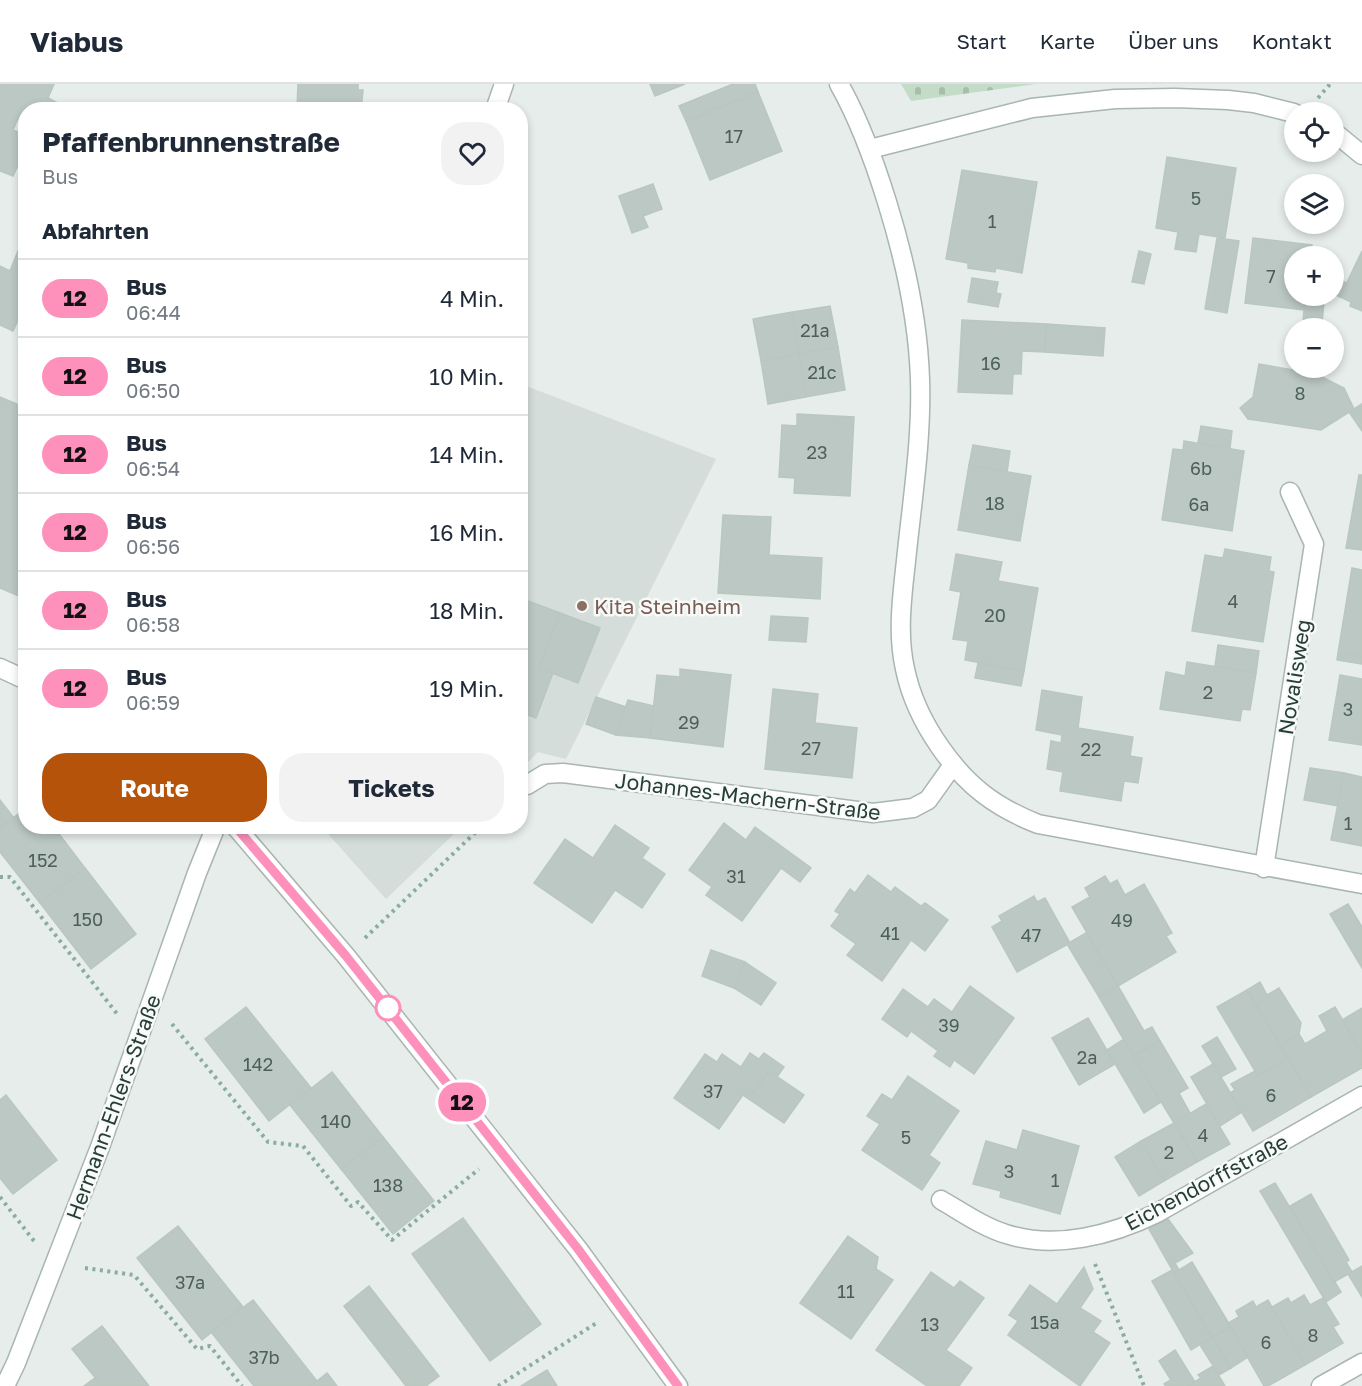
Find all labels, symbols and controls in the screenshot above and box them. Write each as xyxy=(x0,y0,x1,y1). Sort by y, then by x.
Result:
text: Viabus xyxy=(30,25,123,58)
text: Start xyxy=(956,28,1007,54)
text: Karte xyxy=(1040,28,1095,54)
text: Über uns xyxy=(1128,28,1219,54)
text: Kontakt xyxy=(1252,28,1332,54)
map controls xyxy=(1284,102,1344,378)
button: locate xyxy=(1284,102,1344,162)
button: heart xyxy=(441,122,504,185)
text: Pfaffenbrunnenstraße xyxy=(42,125,340,158)
house number: 17 xyxy=(725,125,743,147)
text: Bus xyxy=(42,164,78,188)
button: layers xyxy=(1284,174,1344,234)
house number: 5 xyxy=(1191,187,1201,209)
house number: 1 xyxy=(988,210,997,232)
text: Abfahrten xyxy=(42,217,149,244)
button: + xyxy=(1284,246,1344,306)
house number: 7 xyxy=(1266,265,1276,287)
text: Bus xyxy=(126,273,167,300)
text: 12 xyxy=(63,285,87,311)
text: 4 Min. xyxy=(440,285,504,312)
text: 06:44 xyxy=(126,300,181,324)
button: − xyxy=(1284,318,1344,378)
house number: 21a xyxy=(800,319,830,341)
text: Bus xyxy=(126,351,167,378)
house number: 16 xyxy=(981,352,1001,374)
house number: 21c xyxy=(808,361,837,383)
text: 12 xyxy=(63,363,87,389)
text: 10 Min. xyxy=(429,363,504,390)
text: 06:50 xyxy=(126,378,181,402)
house number: 8 xyxy=(1295,382,1305,404)
text: Bus xyxy=(126,429,167,456)
text: 12 xyxy=(63,441,87,467)
text: 14 Min. xyxy=(429,441,504,468)
house number: 23 xyxy=(807,441,827,463)
text: 06:54 xyxy=(126,456,180,480)
house number: 6b xyxy=(1190,457,1212,479)
house number: 18 xyxy=(985,492,1005,514)
house number: 6a xyxy=(1188,493,1210,515)
text: Bus xyxy=(126,507,167,534)
text: 12 xyxy=(63,519,87,545)
text: 16 Min. xyxy=(430,519,504,546)
text: 06:56 xyxy=(126,534,180,558)
text: Bus xyxy=(126,585,167,612)
house number: 4 xyxy=(1228,590,1239,612)
place label: Kita Steinheim xyxy=(594,593,741,619)
text: 12 xyxy=(63,597,87,623)
text: 18 Min. xyxy=(429,597,504,624)
marker: Kita Steinheim xyxy=(575,599,589,613)
house number: 20 xyxy=(984,604,1006,626)
text: 06:58 xyxy=(126,612,180,636)
street label: Novalisweg xyxy=(1272,617,1316,737)
text: Bus xyxy=(126,663,167,690)
text: 12 xyxy=(63,675,87,701)
text: 19 Min. xyxy=(430,675,504,702)
house number: 2 xyxy=(1203,681,1213,703)
text: 06:59 xyxy=(126,690,180,714)
house number: 3 xyxy=(1343,698,1353,720)
house number: 29 xyxy=(678,711,700,733)
house number: 27 xyxy=(801,737,821,759)
house number: 22 xyxy=(1081,738,1101,760)
button: Route xyxy=(42,753,267,822)
button: Tickets xyxy=(279,753,504,822)
street label: Johannes-Machern-Straße xyxy=(614,767,882,825)
house number: 1 xyxy=(1344,812,1353,834)
house number: 152 xyxy=(28,849,58,871)
house number: 31 xyxy=(726,865,746,887)
house number: 150 xyxy=(73,908,103,930)
house number: 49 xyxy=(1111,909,1133,931)
house number: 41 xyxy=(880,922,900,944)
house number: 47 xyxy=(1021,924,1041,946)
street label: Hermann-Ehlers-Straße xyxy=(60,991,166,1223)
unlabelled marker xyxy=(375,995,401,1021)
house number: 39 xyxy=(938,1014,960,1036)
house number: 2a xyxy=(1077,1046,1097,1068)
house number: 142 xyxy=(243,1053,273,1075)
house number: 37 xyxy=(703,1080,723,1102)
line badge: 12 xyxy=(435,1082,489,1122)
house number: 6 xyxy=(1266,1084,1276,1106)
text: 12 xyxy=(450,1089,474,1115)
house number: 140 xyxy=(321,1110,351,1132)
house number: 4 xyxy=(1198,1124,1209,1146)
house number: 5 xyxy=(901,1126,911,1148)
street label: Eichendorffstraße xyxy=(1120,1128,1292,1236)
house number: 2 xyxy=(1164,1141,1174,1163)
house number: 3 xyxy=(1004,1160,1014,1182)
house number: 1 xyxy=(1051,1169,1060,1191)
house number: 138 xyxy=(373,1174,403,1196)
house number: 37a xyxy=(175,1271,205,1293)
house number: 11 xyxy=(837,1280,855,1302)
house number: 15a xyxy=(1030,1311,1060,1333)
house number: 13 xyxy=(920,1313,940,1335)
house number: 8 xyxy=(1308,1324,1318,1346)
house number: 6 xyxy=(1261,1331,1271,1353)
house number: 37b xyxy=(248,1346,280,1368)

